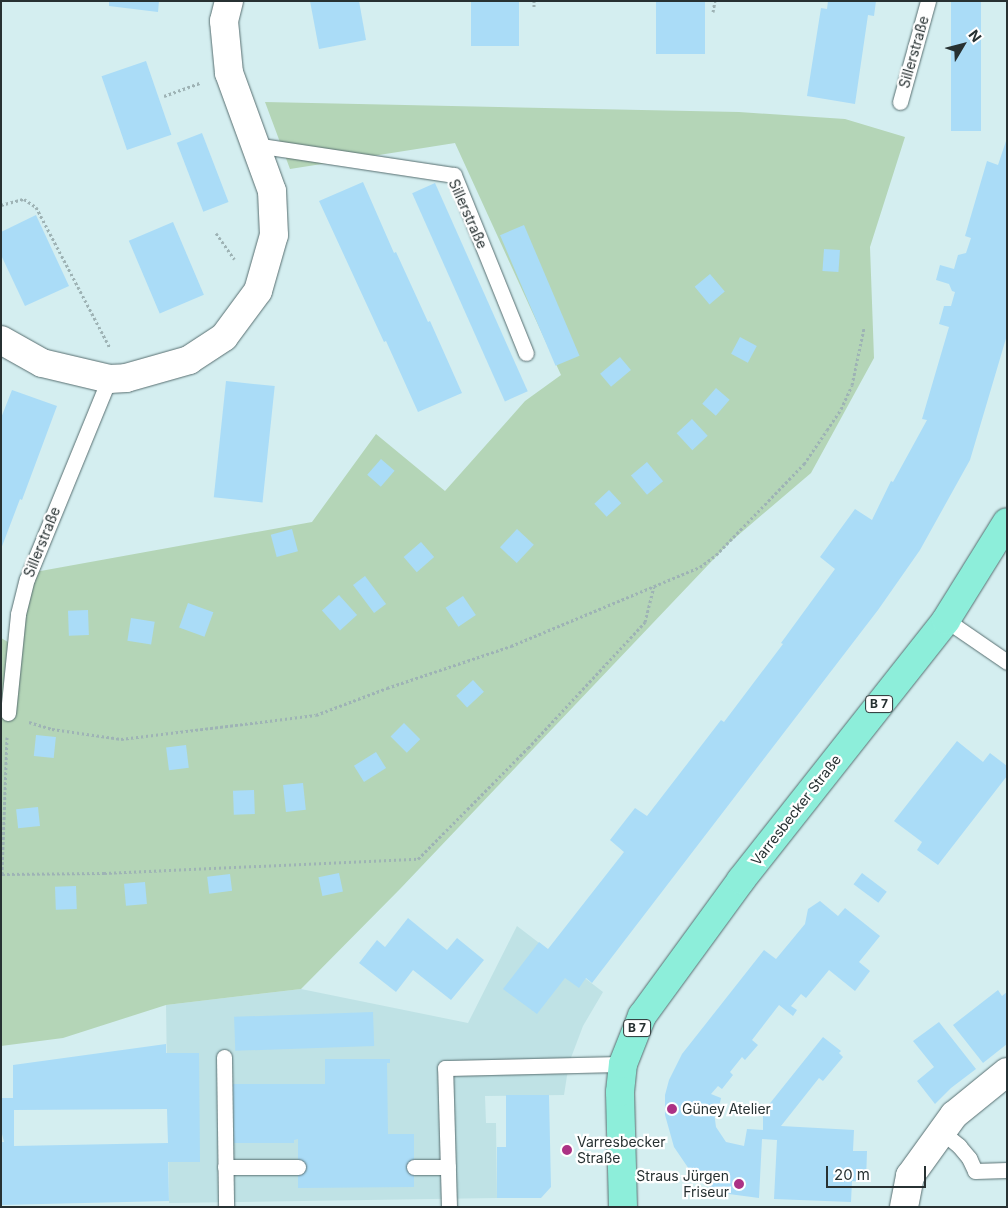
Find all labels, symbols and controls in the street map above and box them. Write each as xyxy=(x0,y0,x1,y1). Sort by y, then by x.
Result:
street label: Sillerstraße xyxy=(896,14,932,90)
north arrow xyxy=(938,20,988,70)
text: N xyxy=(965,26,985,45)
street label: Sillerstraße xyxy=(445,177,491,251)
street label: Sillerstraße xyxy=(20,504,64,580)
road number: B 7 xyxy=(864,694,894,714)
street label: Varresbecker Straße xyxy=(748,751,844,869)
road number: B 7 xyxy=(622,1018,652,1038)
place label: Güney Atelier xyxy=(682,1101,771,1117)
marker: Güney Atelier xyxy=(666,1103,678,1115)
place label: Varresbecker Straße xyxy=(577,1134,665,1166)
marker: Varresbecker Straße xyxy=(561,1144,573,1156)
scale bar xyxy=(828,1156,928,1188)
text: 20 m xyxy=(834,1165,870,1184)
place label: Straus Jürgen Friseur xyxy=(636,1168,729,1200)
marker: Straus Jürgen Friseur xyxy=(733,1178,745,1190)

